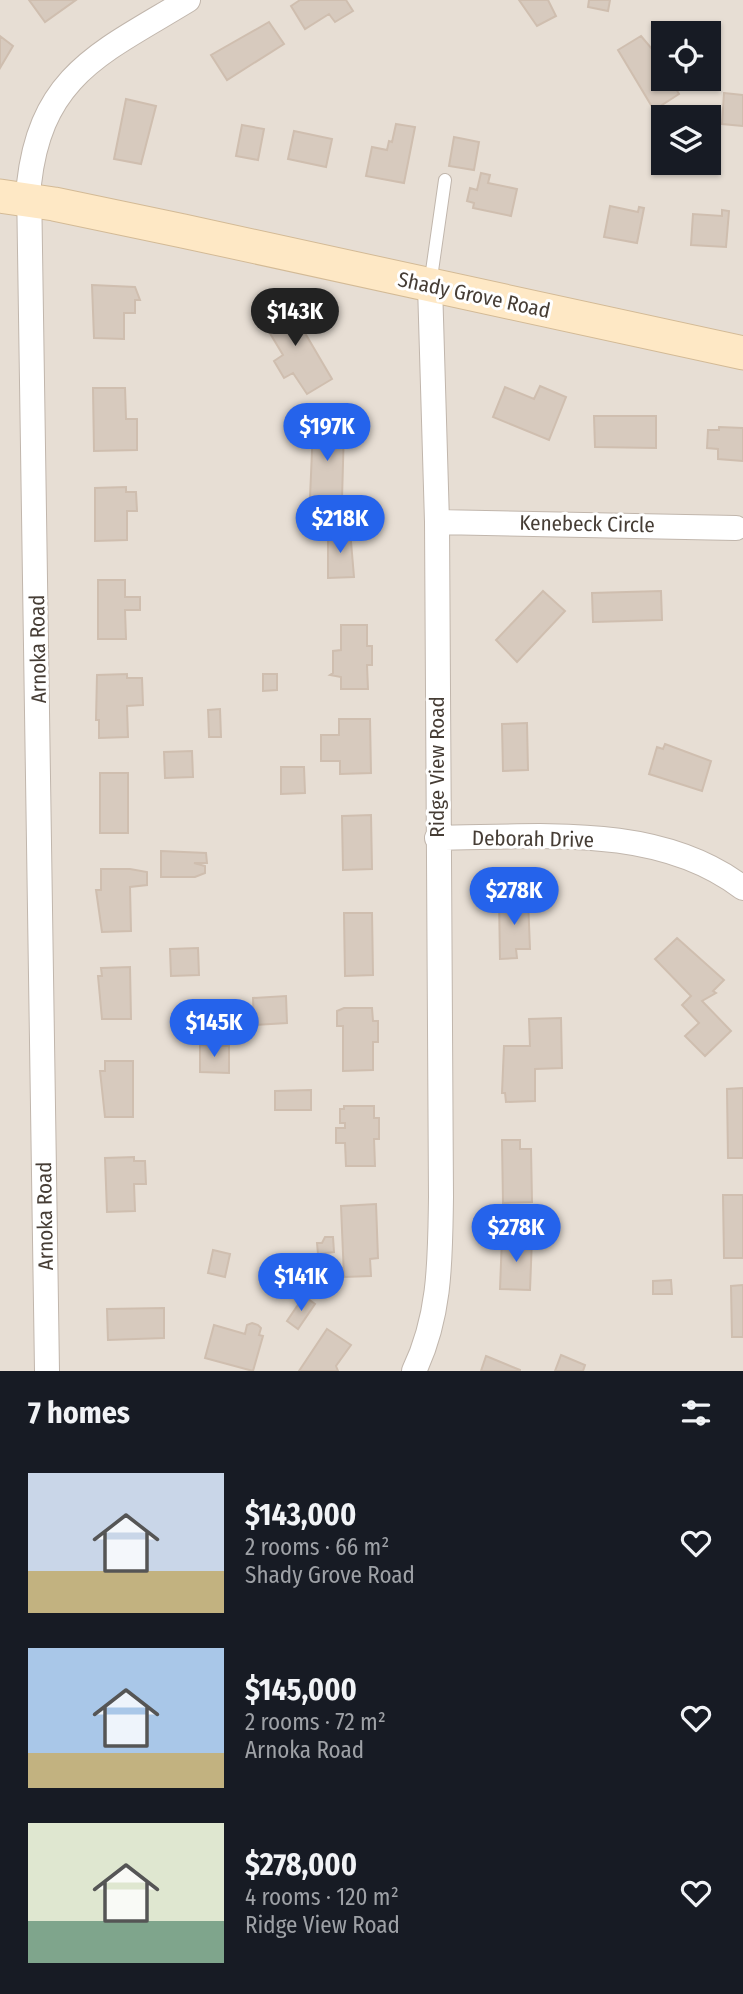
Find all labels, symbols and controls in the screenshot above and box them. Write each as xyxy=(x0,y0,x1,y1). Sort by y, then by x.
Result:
map controls xyxy=(651,21,721,175)
button: locate xyxy=(651,21,721,91)
button: layers xyxy=(651,105,721,175)
street label: Shady Grove Road xyxy=(395,266,553,324)
pin: $143K xyxy=(246,288,344,348)
text: $143K xyxy=(267,297,323,325)
pin: $197K xyxy=(278,404,376,463)
text: $197K xyxy=(299,412,355,440)
pin: $218K xyxy=(291,496,389,555)
text: $218K xyxy=(312,504,368,532)
street label: Kenebeck Circle xyxy=(519,510,655,538)
street label: Arnoka Road xyxy=(24,594,52,704)
street label: Ridge View Road xyxy=(424,696,450,838)
street label: Deborah Drive xyxy=(472,825,594,853)
pin: $278K xyxy=(465,867,563,927)
text: $278K xyxy=(486,876,542,904)
pin: $145K xyxy=(165,1000,263,1059)
text: $145K xyxy=(186,1008,242,1036)
street label: Arnoka Road xyxy=(31,1161,59,1271)
pin: $278K xyxy=(467,1204,565,1264)
text: $278K xyxy=(488,1213,544,1241)
pin: $141K xyxy=(252,1254,350,1313)
text: $141K xyxy=(274,1262,328,1290)
icon: filters xyxy=(677,1394,715,1432)
text: 7 homes xyxy=(28,1395,130,1431)
text: $143,000 xyxy=(245,1497,356,1533)
icon: home xyxy=(84,1501,168,1585)
icon: heart xyxy=(677,1524,715,1562)
text: 2 rooms · 66 m² xyxy=(245,1533,389,1561)
text: Shady Grove Road xyxy=(245,1561,415,1589)
text: $145,000 xyxy=(245,1672,357,1708)
icon: home xyxy=(84,1676,168,1760)
icon: heart xyxy=(677,1699,715,1737)
text: 2 rooms · 72 m² xyxy=(245,1708,386,1736)
text: Arnoka Road xyxy=(245,1736,364,1764)
text: $278,000 xyxy=(245,1847,357,1883)
icon: home xyxy=(84,1851,168,1935)
icon: heart xyxy=(677,1874,715,1912)
text: 4 rooms · 120 m² xyxy=(245,1883,399,1911)
text: Ridge View Road xyxy=(245,1911,400,1939)

